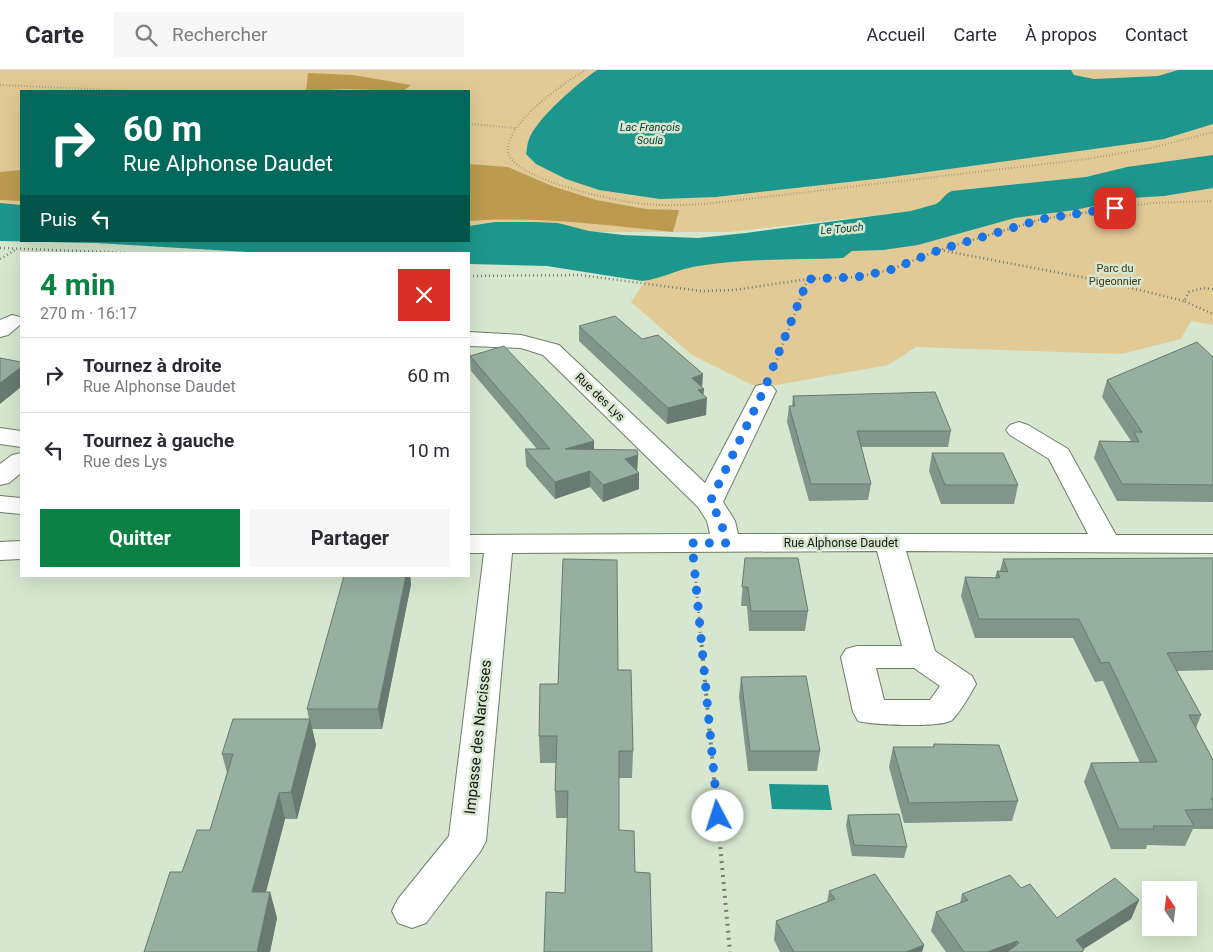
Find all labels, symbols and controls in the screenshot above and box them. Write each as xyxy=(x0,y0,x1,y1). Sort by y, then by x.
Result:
search box xyxy=(114,12,464,57)
text: Carte xyxy=(25,21,84,49)
icon: search xyxy=(132,21,160,49)
text: Rechercher xyxy=(172,23,267,46)
text: Accueil xyxy=(867,24,925,45)
text: Carte xyxy=(953,24,997,45)
text: À propos xyxy=(1025,24,1097,45)
text: Contact xyxy=(1125,24,1188,45)
text: 60 m xyxy=(123,109,202,150)
icon: right xyxy=(40,110,105,175)
water label: Lac François Soula xyxy=(620,121,681,147)
text: Rue Alphonse Daudet xyxy=(123,151,333,176)
pin xyxy=(1094,187,1136,229)
icon: arrive xyxy=(1101,194,1129,222)
icon: left xyxy=(87,205,115,233)
text: Puis xyxy=(40,208,77,231)
water label: Le Touch xyxy=(820,221,864,237)
park label: Parc du Pigeonnier xyxy=(1089,262,1141,288)
text: 4 min xyxy=(40,267,115,302)
button: close xyxy=(398,269,450,321)
text: 270 m · 16:17 xyxy=(40,304,137,323)
text: Tournez à droite xyxy=(83,354,222,377)
icon: right xyxy=(40,361,68,389)
text: 60 m xyxy=(407,364,450,387)
street label: Rue des Lys xyxy=(572,370,628,424)
text: Rue Alphonse Daudet xyxy=(83,377,236,396)
text: Tournez à gauche xyxy=(83,429,234,452)
icon: left xyxy=(40,436,68,464)
text: 10 m xyxy=(407,439,450,462)
text: Rue des Lys xyxy=(83,452,167,471)
button: Quitter xyxy=(40,509,240,567)
button: Partager xyxy=(250,509,450,567)
street label: Rue Alphonse Daudet xyxy=(784,536,898,550)
street label: Impasse des Narcisses xyxy=(461,659,495,815)
position arrow xyxy=(691,789,743,841)
north arrow xyxy=(1142,881,1198,936)
map controls xyxy=(1142,881,1197,936)

